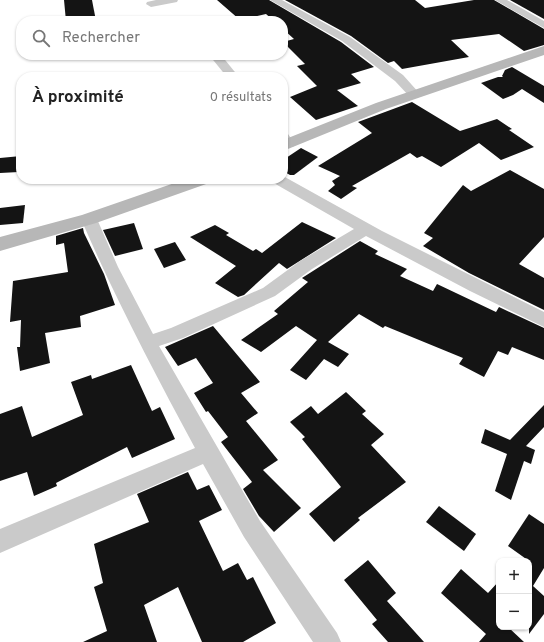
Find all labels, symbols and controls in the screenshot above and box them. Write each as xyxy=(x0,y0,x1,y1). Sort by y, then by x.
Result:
search box xyxy=(16,16,288,60)
icon: search xyxy=(30,27,52,49)
text: Rechercher xyxy=(62,29,140,48)
text: À proximité xyxy=(32,87,124,109)
text: 0 résultats xyxy=(210,90,272,106)
map controls xyxy=(496,558,532,630)
button: + xyxy=(496,558,532,594)
button: − xyxy=(496,594,532,630)

